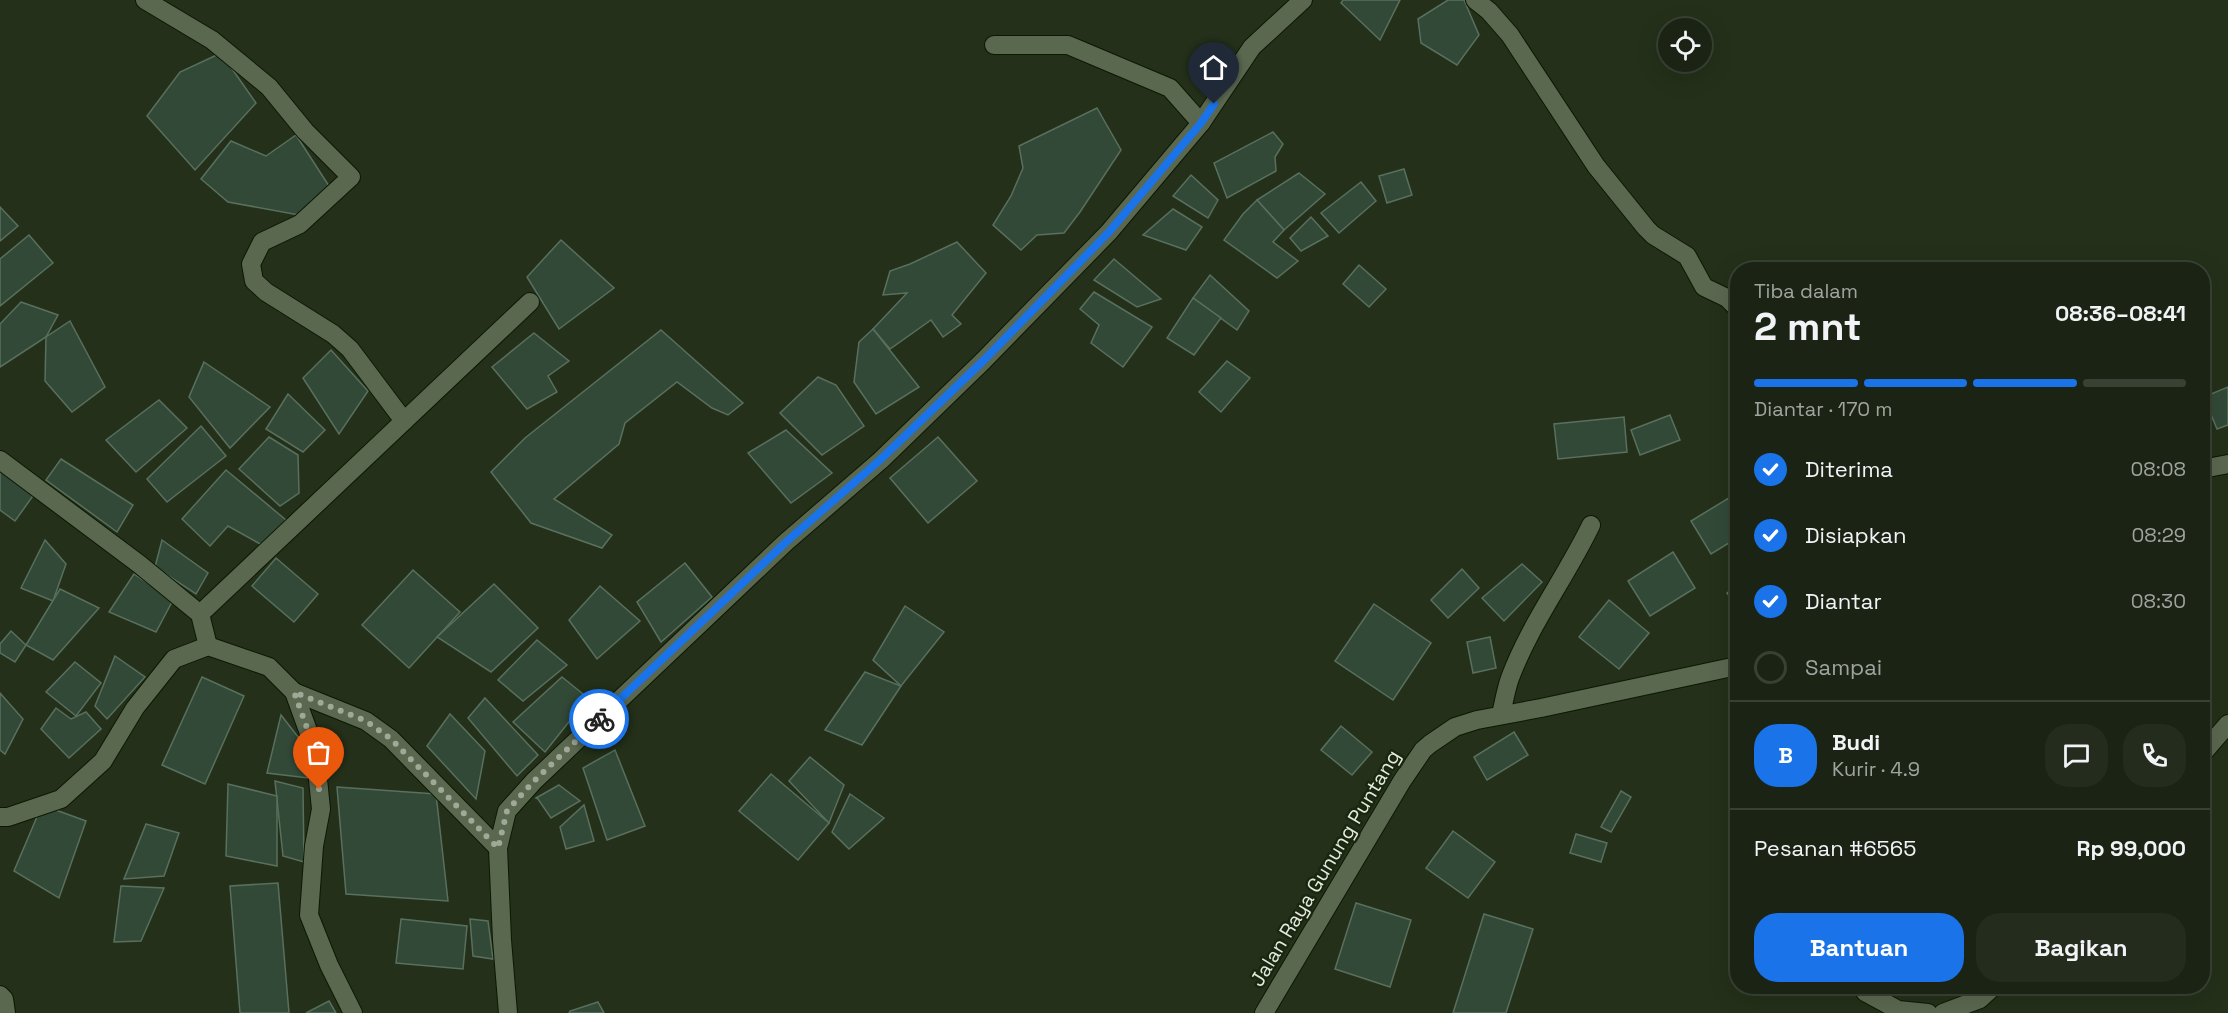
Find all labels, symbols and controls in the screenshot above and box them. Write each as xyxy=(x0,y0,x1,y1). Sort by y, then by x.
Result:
map controls xyxy=(1658,18,1712,72)
button: locate xyxy=(1658,18,1712,72)
pin xyxy=(1188,42,1239,104)
icon: home xyxy=(1197,51,1230,84)
text: Tiba dalam xyxy=(1754,278,1858,304)
text: 08:36–08:41 xyxy=(2055,299,2186,327)
text: 2 mnt xyxy=(1754,302,1862,351)
text: Diantar · 170 m xyxy=(1754,396,1893,422)
icon: check xyxy=(1754,453,1787,486)
text: Diterima xyxy=(1805,455,1893,483)
text: 08:08 xyxy=(2130,456,2186,482)
icon: check xyxy=(1754,519,1787,552)
text: Disiapkan xyxy=(1805,521,1907,549)
text: 08:29 xyxy=(2131,522,2186,548)
icon: check xyxy=(1754,585,1787,618)
text: Diantar xyxy=(1805,587,1882,615)
text: 08:30 xyxy=(2131,588,2186,614)
text: Sampai xyxy=(1805,653,1882,681)
courier xyxy=(569,689,629,749)
icon: bike xyxy=(583,703,616,736)
button: chat xyxy=(2045,724,2108,787)
button: phone xyxy=(2123,724,2186,787)
pin xyxy=(293,727,344,789)
text: Budi xyxy=(1832,728,1880,756)
icon: bag xyxy=(302,736,335,769)
text: B xyxy=(1778,741,1793,769)
street label: Jalan Raya Gunung Puntang xyxy=(1244,745,1406,991)
text: Kurir · 4.9 xyxy=(1832,756,1920,782)
text: Pesanan #6565 xyxy=(1754,834,1916,862)
text: Rp 99,000 xyxy=(2077,834,2186,862)
button: Bantuan xyxy=(1754,913,1964,982)
button: Bagikan xyxy=(1976,913,2186,982)

